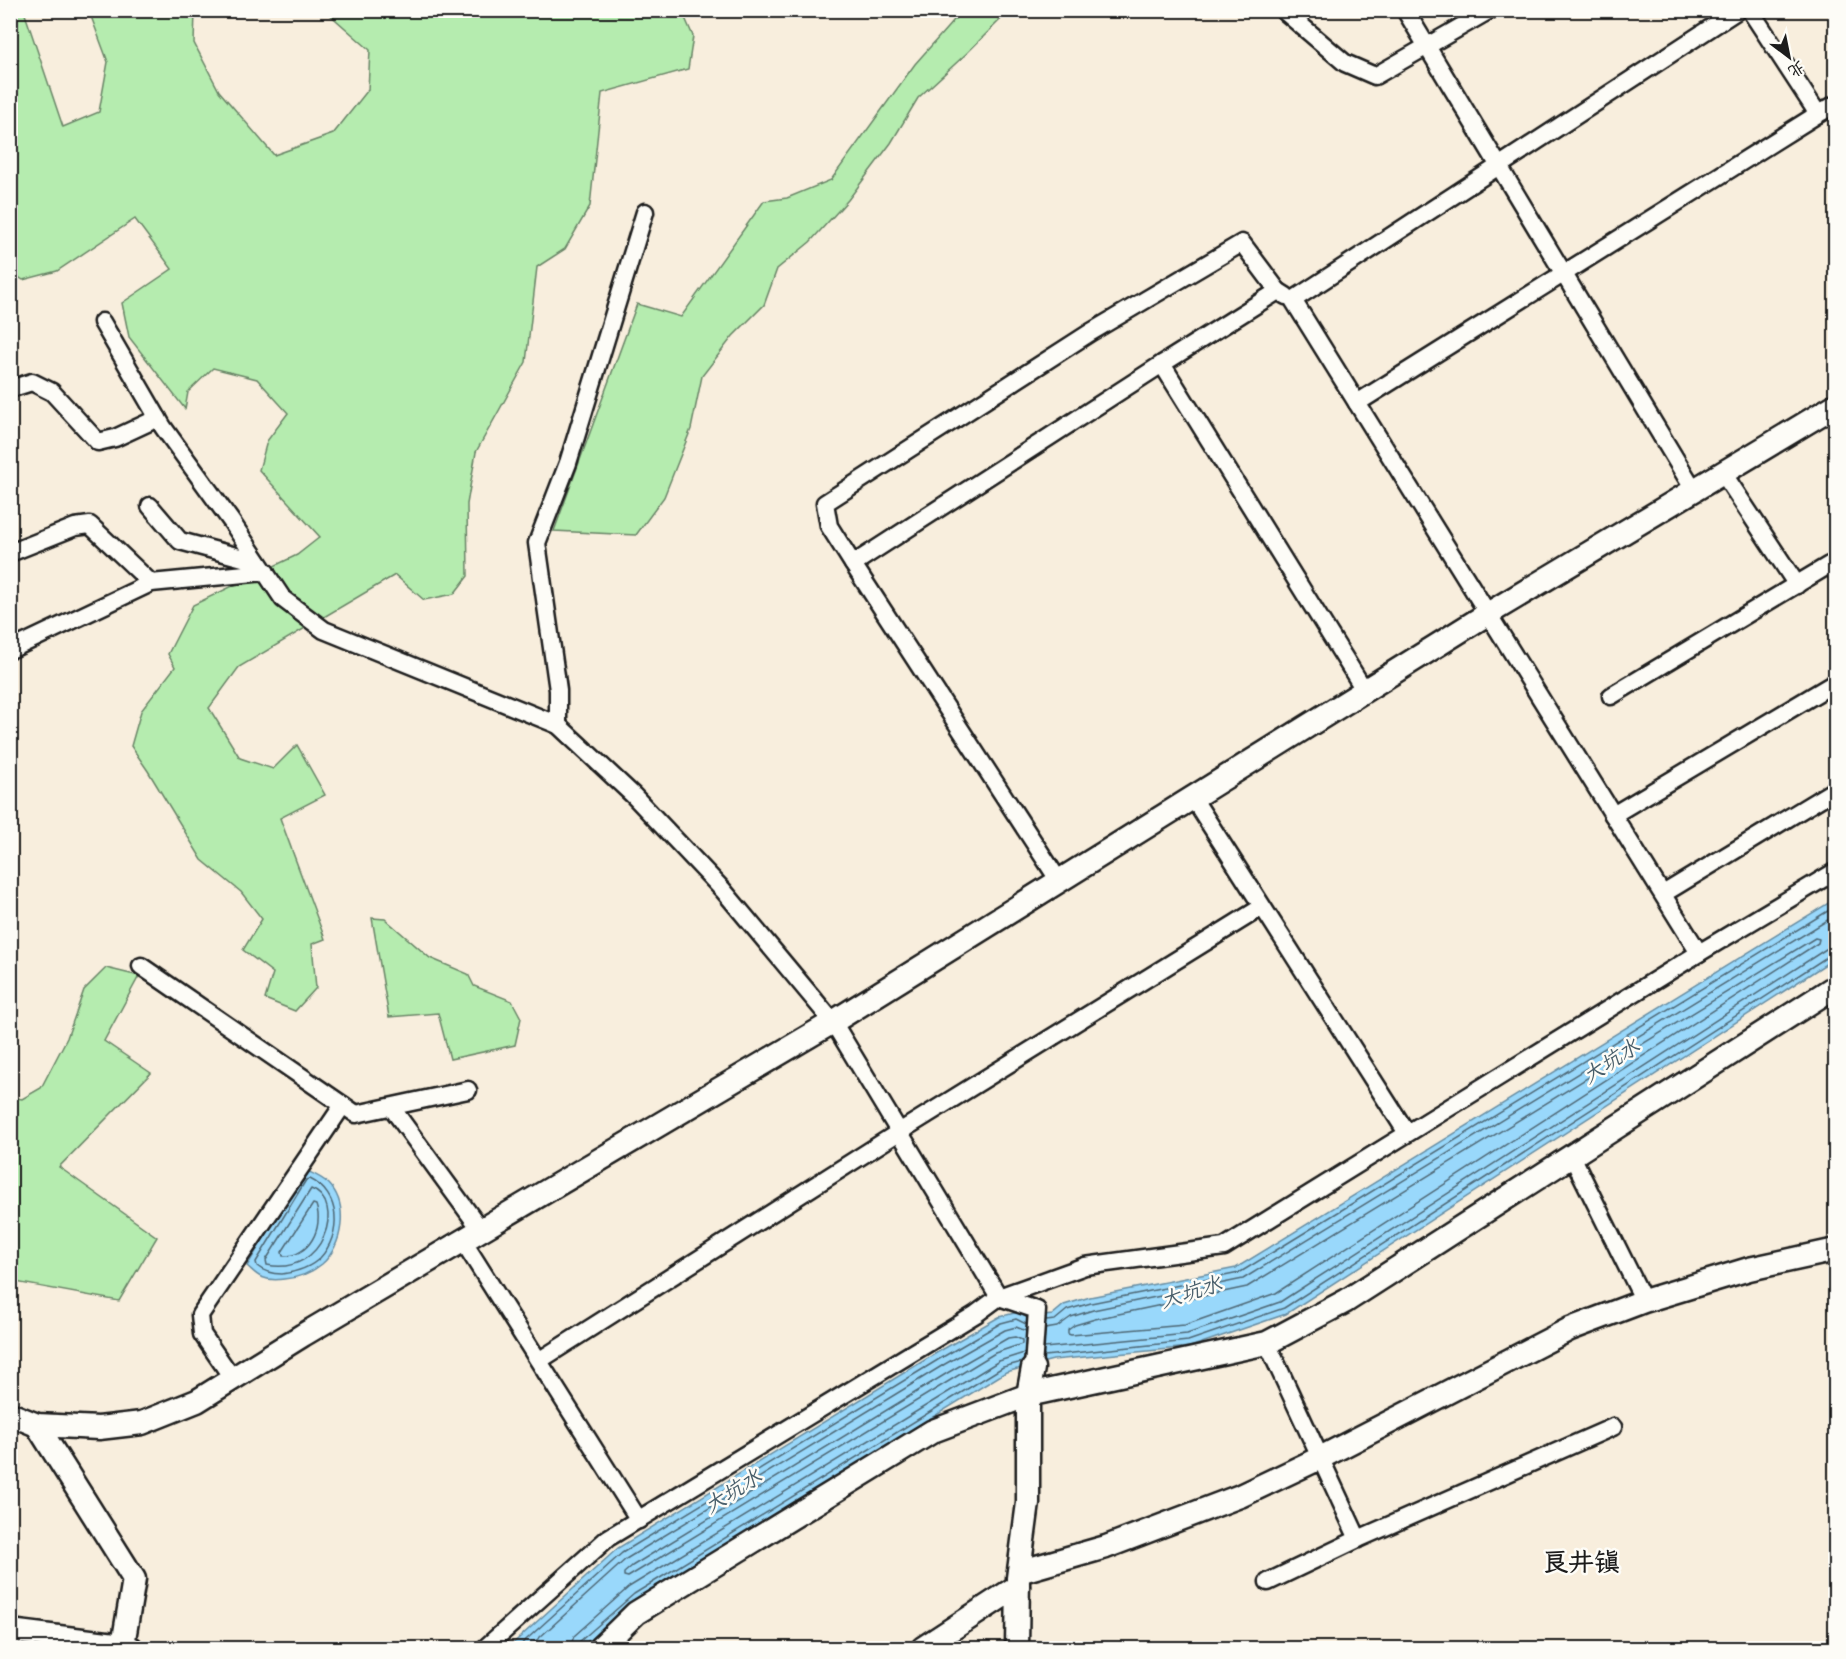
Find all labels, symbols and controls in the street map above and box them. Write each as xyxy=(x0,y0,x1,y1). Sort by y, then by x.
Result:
north arrow xyxy=(1759,27,1819,87)
text: 北 xyxy=(1785,57,1809,82)
water label: 大坑水 xyxy=(1578,1032,1645,1088)
water label: 大坑水 xyxy=(1157,1270,1226,1313)
water label: 大坑水 xyxy=(699,1463,767,1518)
district label: 良井镇 xyxy=(1542,1546,1620,1578)

